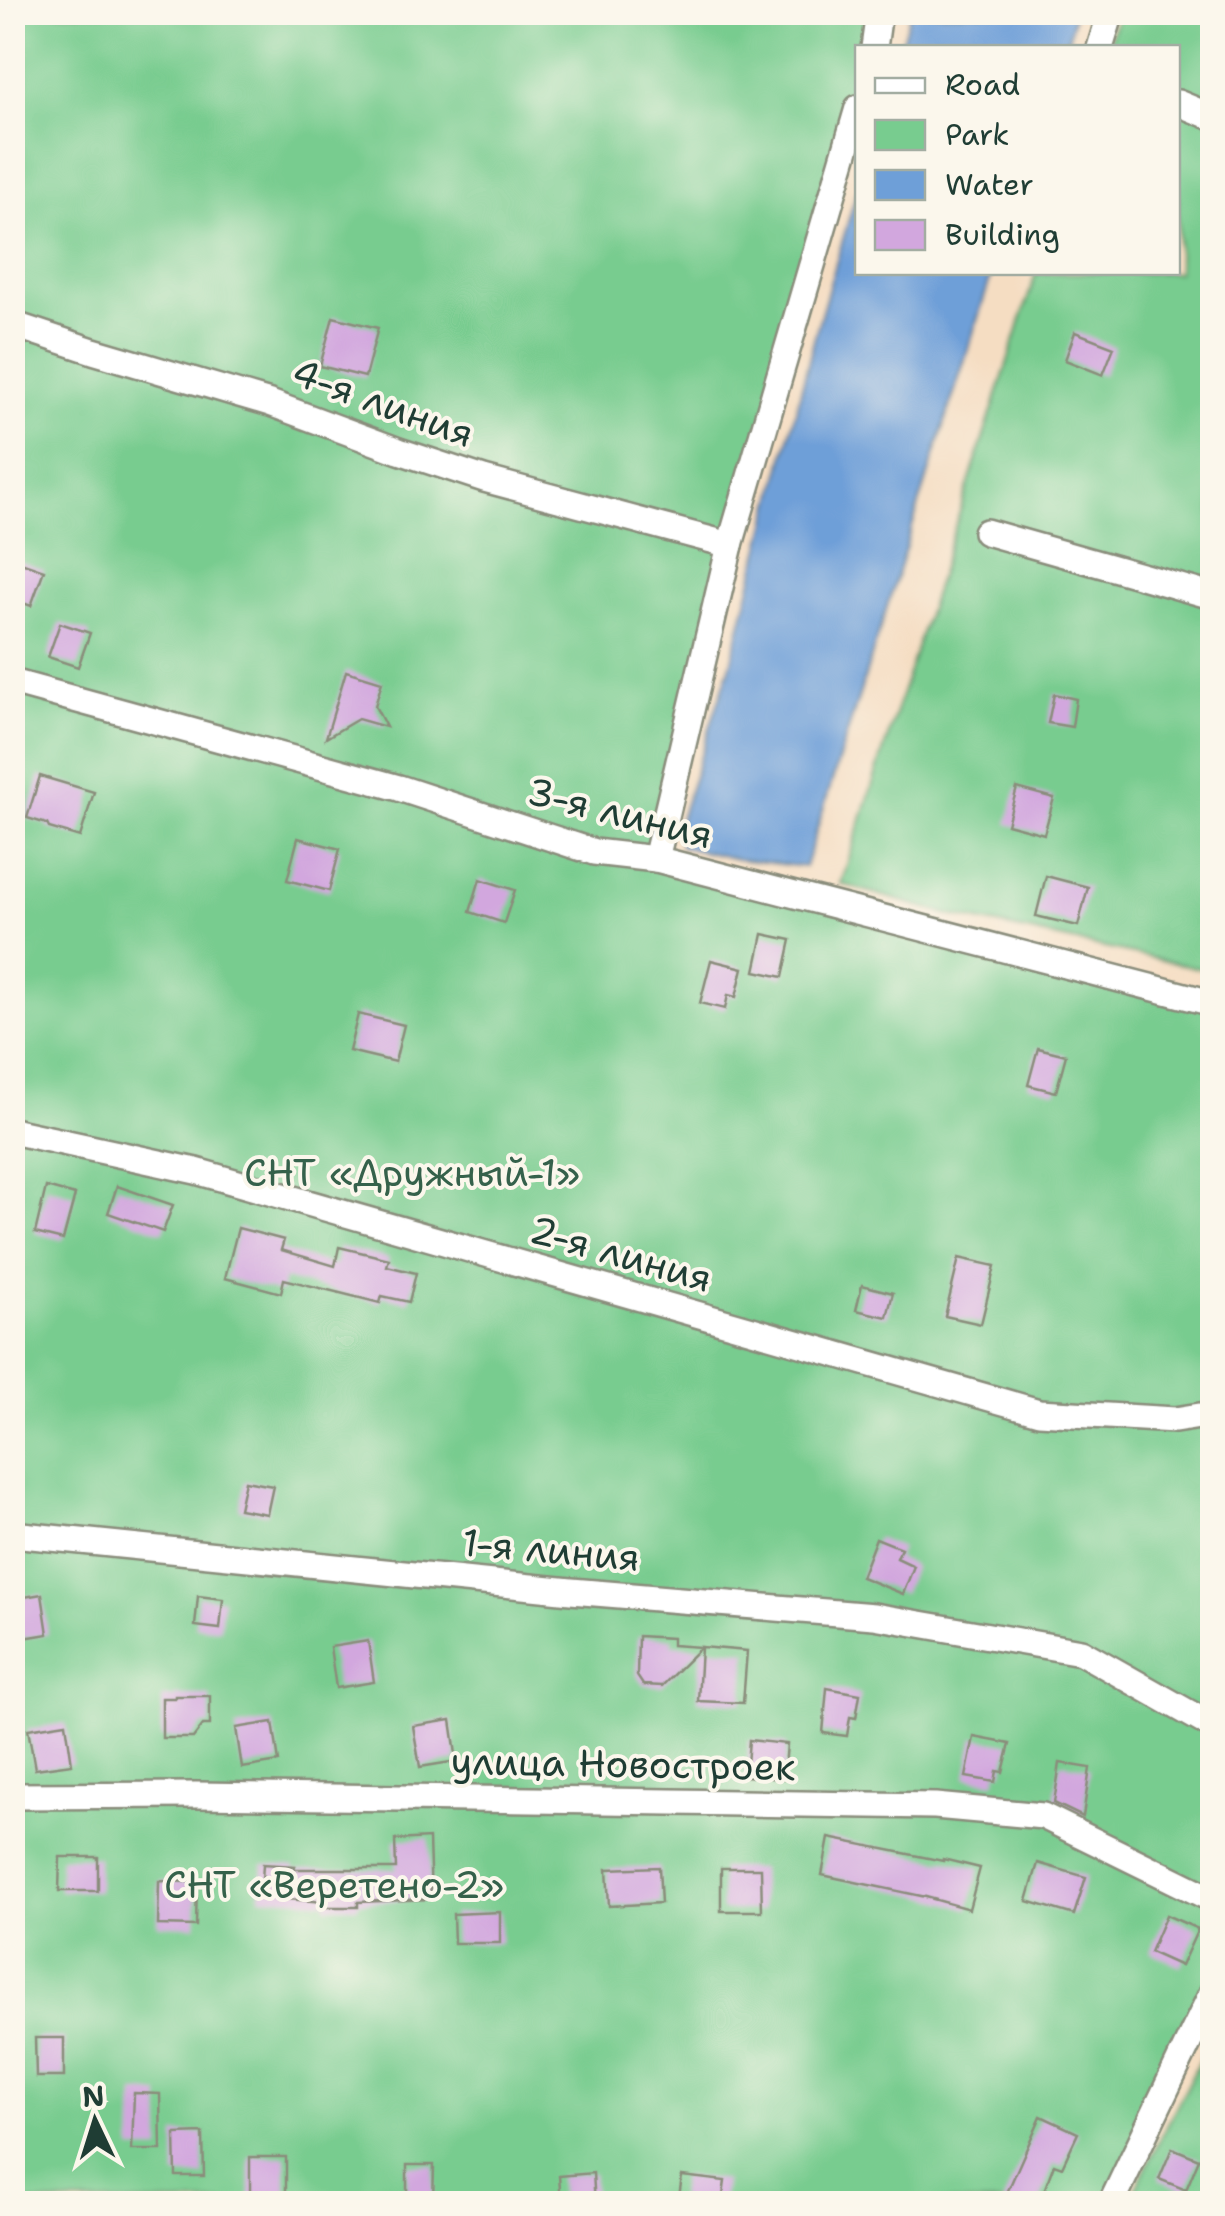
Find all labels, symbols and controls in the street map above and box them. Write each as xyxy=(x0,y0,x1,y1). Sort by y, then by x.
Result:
legend xyxy=(855,45,1180,275)
text: Road xyxy=(945,64,1020,105)
text: Park xyxy=(945,114,1009,155)
text: Water xyxy=(945,164,1034,205)
text: Building xyxy=(945,214,1060,255)
street label: 4-я линия xyxy=(285,346,481,459)
street label: 3-я линия xyxy=(522,765,718,860)
park label: СНТ «Дружный-1» xyxy=(244,1147,580,1198)
street label: 2-я линия xyxy=(524,1203,718,1304)
street label: 1-я линия xyxy=(460,1516,642,1583)
street label: улица Новостроек xyxy=(450,1735,796,1792)
park label: СНТ «Веретено-2» xyxy=(164,1859,504,1910)
north arrow xyxy=(45,2071,145,2171)
text: N xyxy=(81,2076,106,2116)

